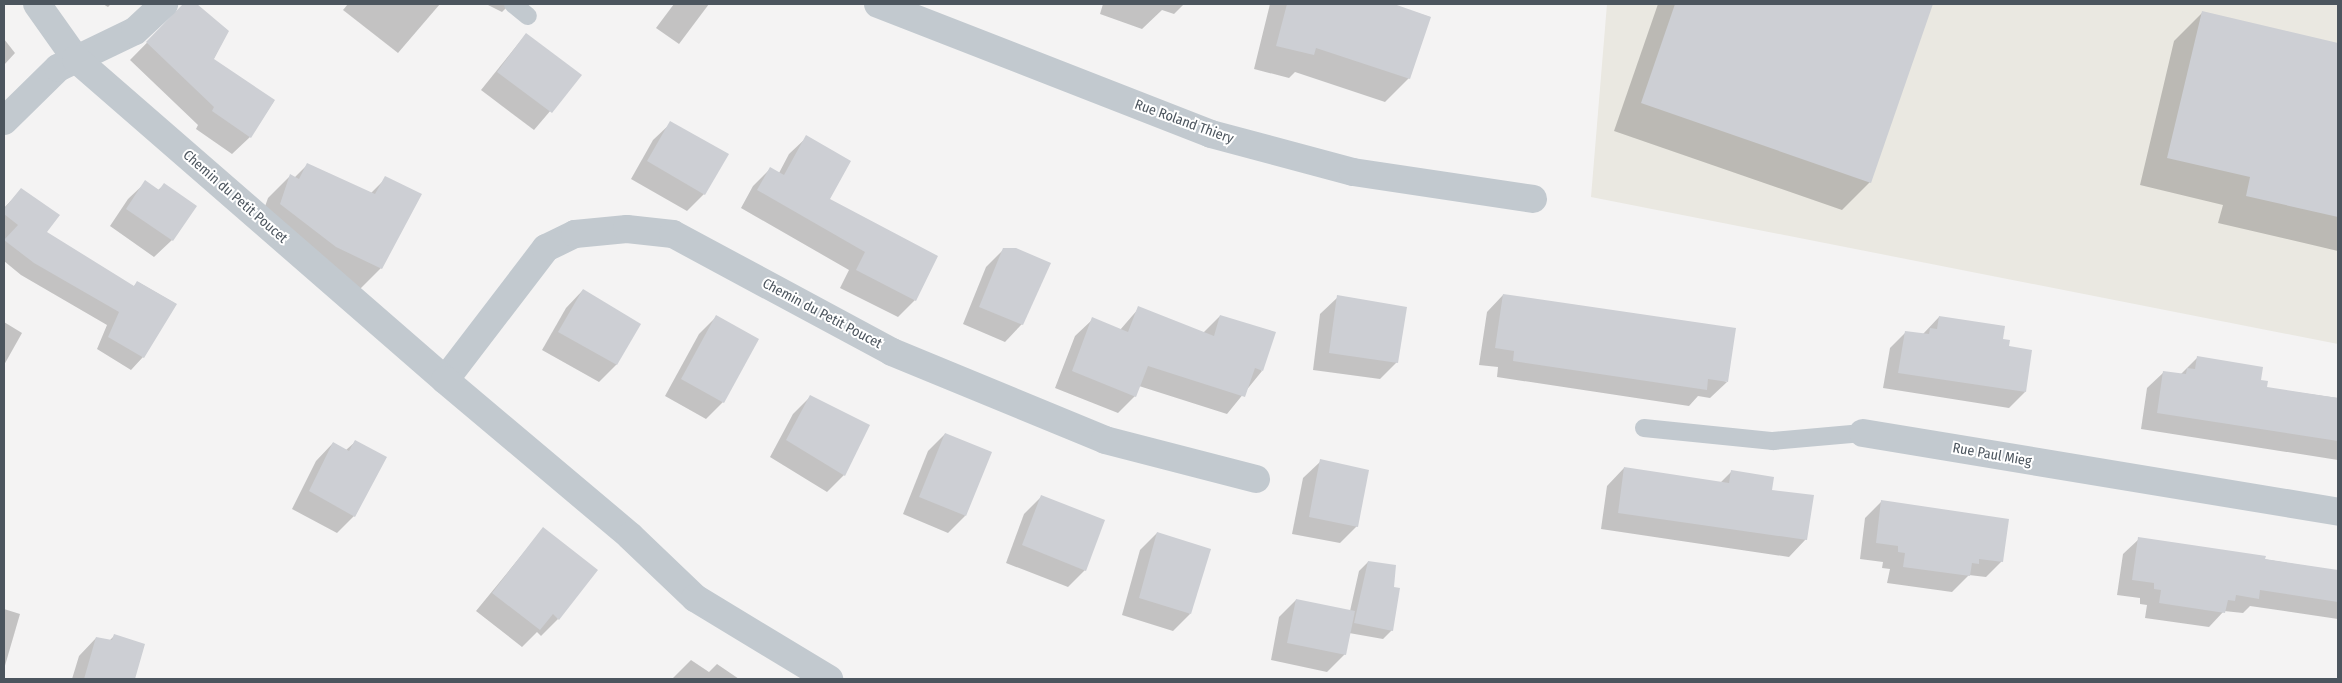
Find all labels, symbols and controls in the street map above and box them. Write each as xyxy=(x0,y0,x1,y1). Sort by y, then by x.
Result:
street label: Rue Roland Thiery xyxy=(1132,96,1236,148)
street label: Chemin du Petit Poucet xyxy=(179,147,291,247)
street label: Chemin du Petit Poucet xyxy=(759,275,885,353)
street label: Rue Paul Mieg xyxy=(1951,440,2033,470)

